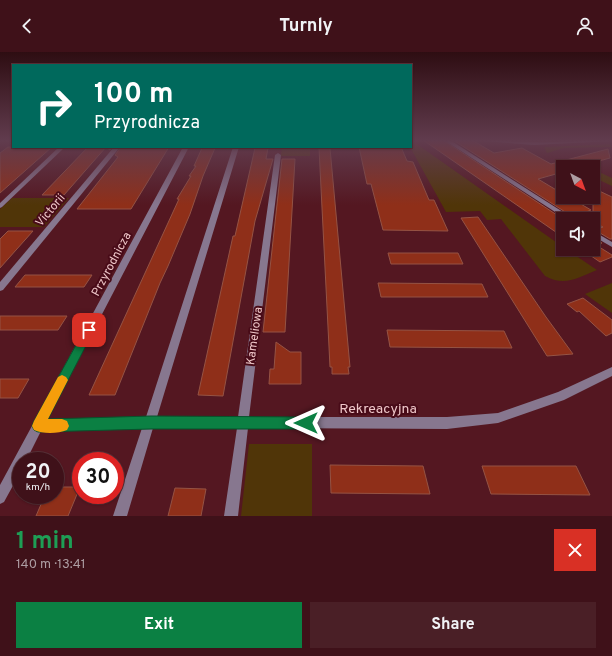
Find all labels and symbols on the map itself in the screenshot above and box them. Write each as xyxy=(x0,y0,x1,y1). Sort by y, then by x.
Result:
north arrow xyxy=(556,160,600,204)
street label: Victorii xyxy=(32,191,69,231)
street label: Przyrodnicza xyxy=(88,230,136,299)
street label: Kameliowa xyxy=(243,306,267,366)
pin xyxy=(72,313,106,347)
street label: Rekreacyjna xyxy=(339,401,417,418)
position arrow xyxy=(285,402,327,444)
speed limit sign: 30 xyxy=(72,452,124,504)

